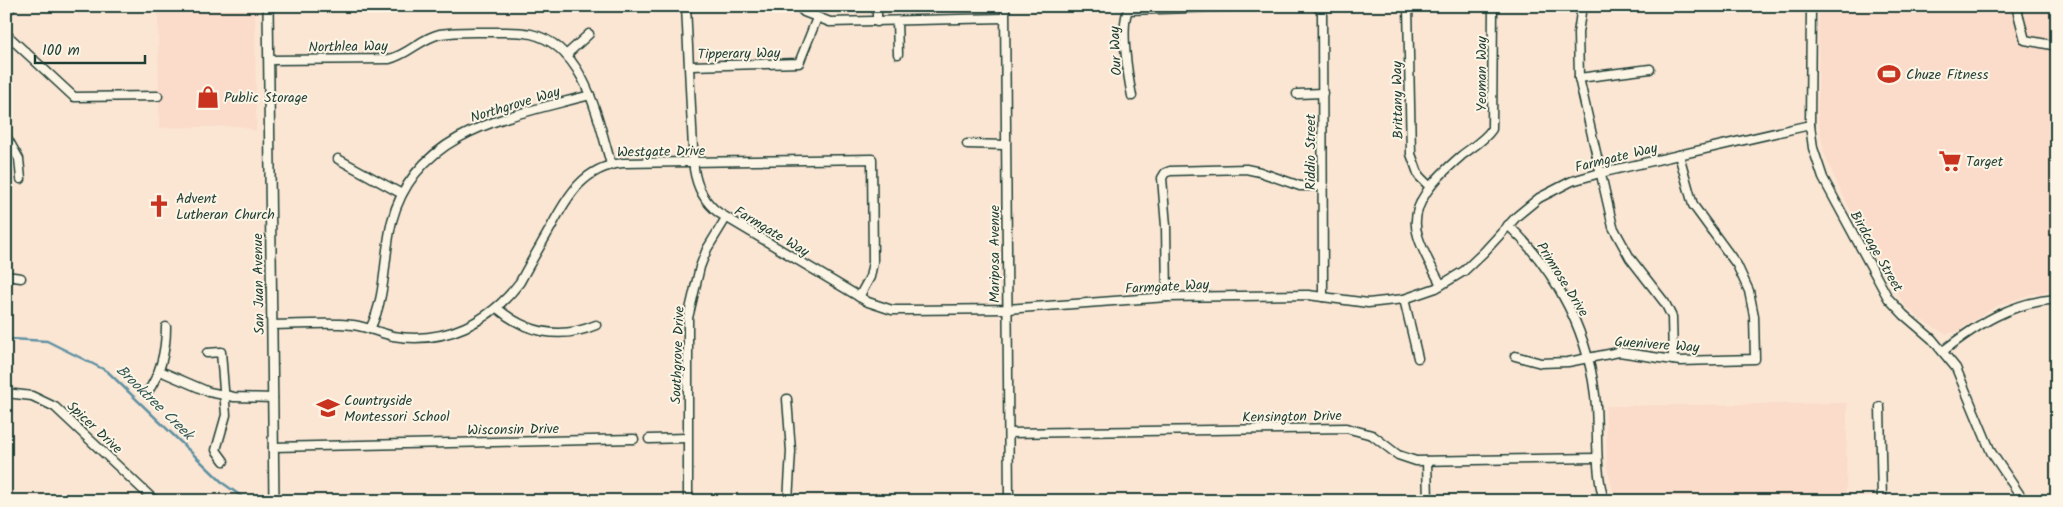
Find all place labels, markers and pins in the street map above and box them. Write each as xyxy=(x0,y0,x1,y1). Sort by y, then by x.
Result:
sports icon: Chuze Fitness xyxy=(1876,61,1902,87)
place label: Chuze Fitness xyxy=(1906,64,1988,86)
shop icon: Public Storage xyxy=(195,84,221,110)
place label: Public Storage xyxy=(224,87,308,109)
supermarket icon: Target xyxy=(1937,148,1963,174)
place label: Target xyxy=(1966,151,2004,173)
place label: Advent Lutheran Church xyxy=(176,188,275,226)
church icon: Advent Lutheran Church xyxy=(146,193,172,219)
place label: Countryside Montessori School xyxy=(344,390,450,428)
school or university icon: Countryside Montessori School xyxy=(315,395,341,421)

